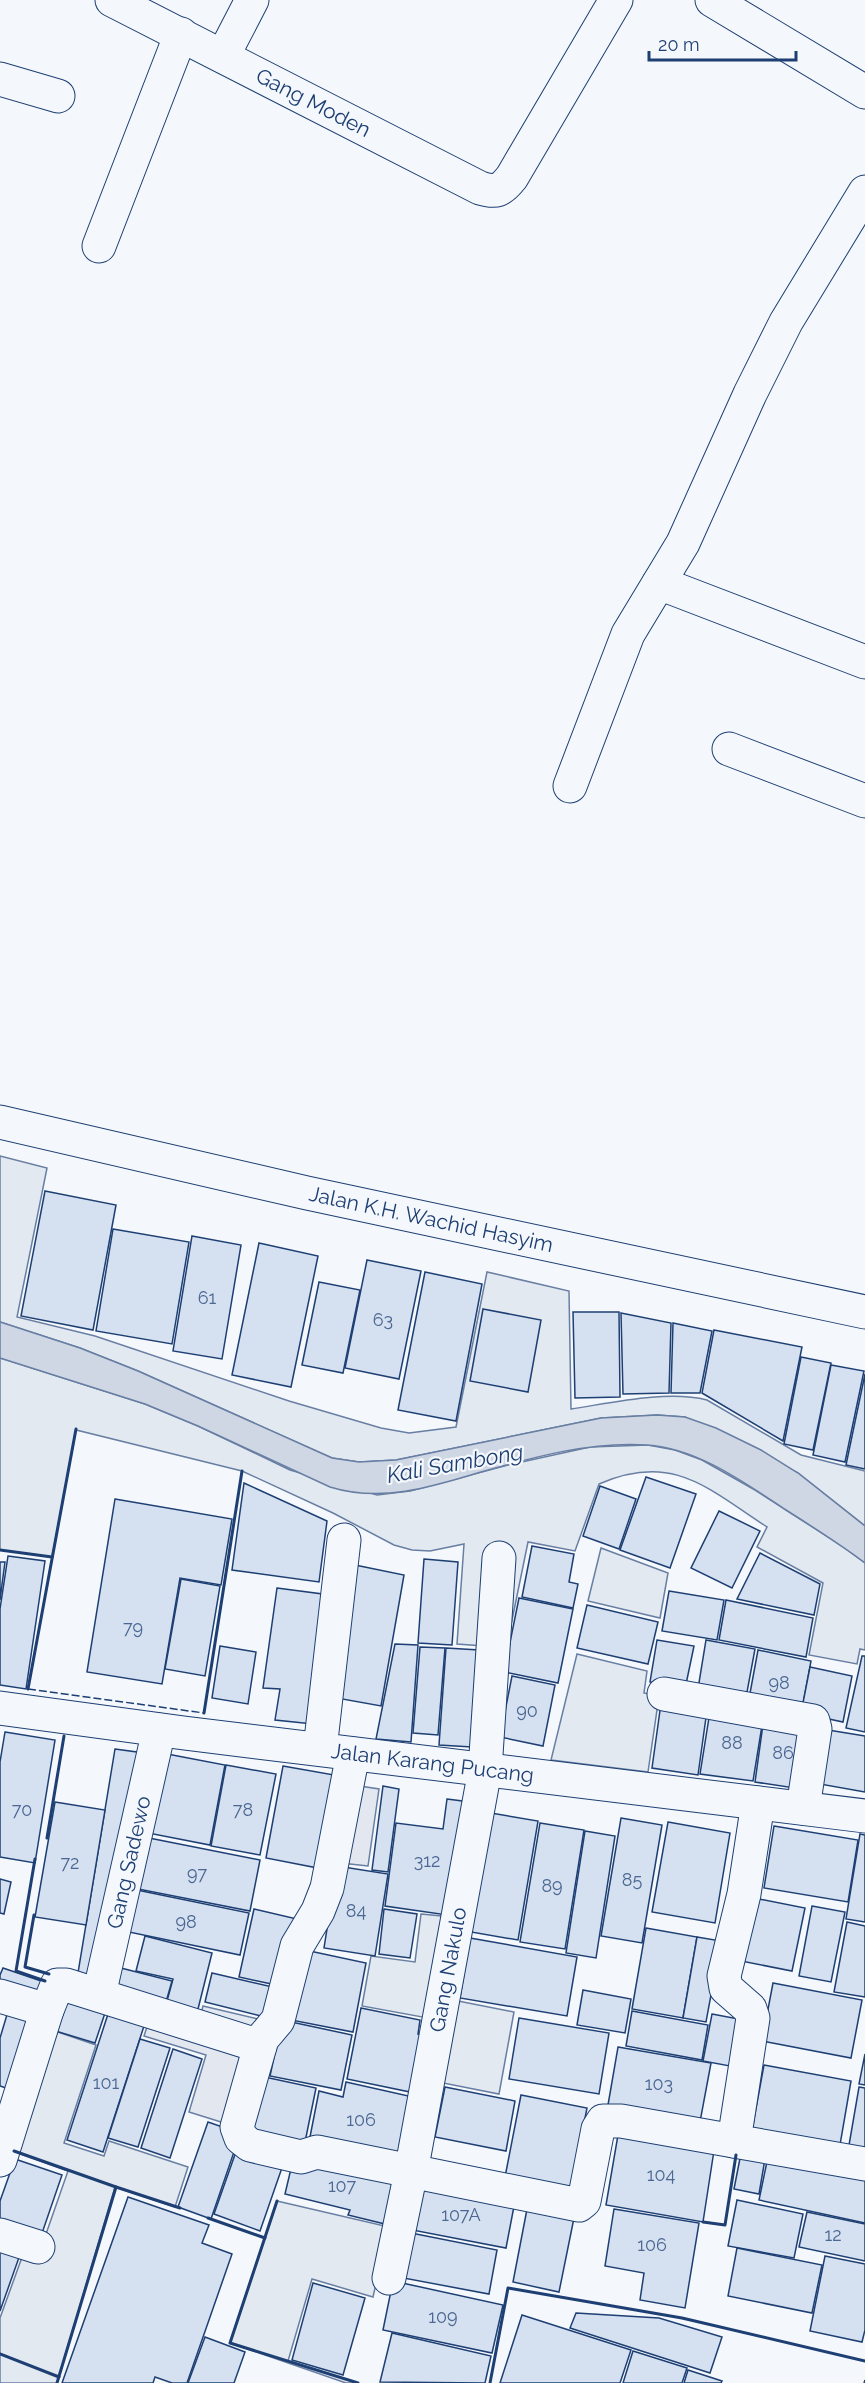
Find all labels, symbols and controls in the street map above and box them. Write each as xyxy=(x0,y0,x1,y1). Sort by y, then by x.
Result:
scale bar xyxy=(649,24,796,62)
text: 20 m xyxy=(658,34,700,55)
street label: Gang Moden xyxy=(252,63,375,142)
street label: Jalan K.H. Wachid Hasyim xyxy=(307,1181,556,1257)
house number: 61 xyxy=(198,1287,217,1308)
house number: 63 xyxy=(373,1309,393,1330)
water label: Kali Sambong xyxy=(385,1438,525,1488)
house number: 79 xyxy=(123,1617,143,1638)
house number: 98 xyxy=(768,1672,790,1693)
house number: 90 xyxy=(516,1700,538,1721)
house number: 88 xyxy=(721,1732,743,1753)
street label: Jalan Karang Pucang xyxy=(330,1738,535,1788)
house number: 86 xyxy=(772,1742,794,1763)
street label: Gang Sadewo xyxy=(101,1793,156,1931)
house number: 70 xyxy=(12,1799,32,1820)
house number: 78 xyxy=(233,1799,253,1820)
house number: 312 xyxy=(414,1850,440,1871)
house number: 72 xyxy=(60,1852,80,1873)
house number: 97 xyxy=(187,1863,207,1884)
house number: 85 xyxy=(622,1869,642,1890)
house number: 89 xyxy=(541,1875,563,1896)
house number: 84 xyxy=(346,1900,366,1921)
street label: Gang Nakulo xyxy=(424,1905,471,2034)
house number: 98 xyxy=(175,1911,197,1932)
house number: 101 xyxy=(93,2072,120,2093)
house number: 103 xyxy=(645,2073,673,2094)
house number: 106 xyxy=(346,2109,376,2130)
house number: 104 xyxy=(647,2164,675,2185)
house number: 107 xyxy=(328,2175,356,2196)
house number: 107A xyxy=(441,2204,481,2225)
house number: 12 xyxy=(824,2224,842,2245)
house number: 106 xyxy=(637,2234,667,2255)
house number: 109 xyxy=(428,2306,458,2327)

